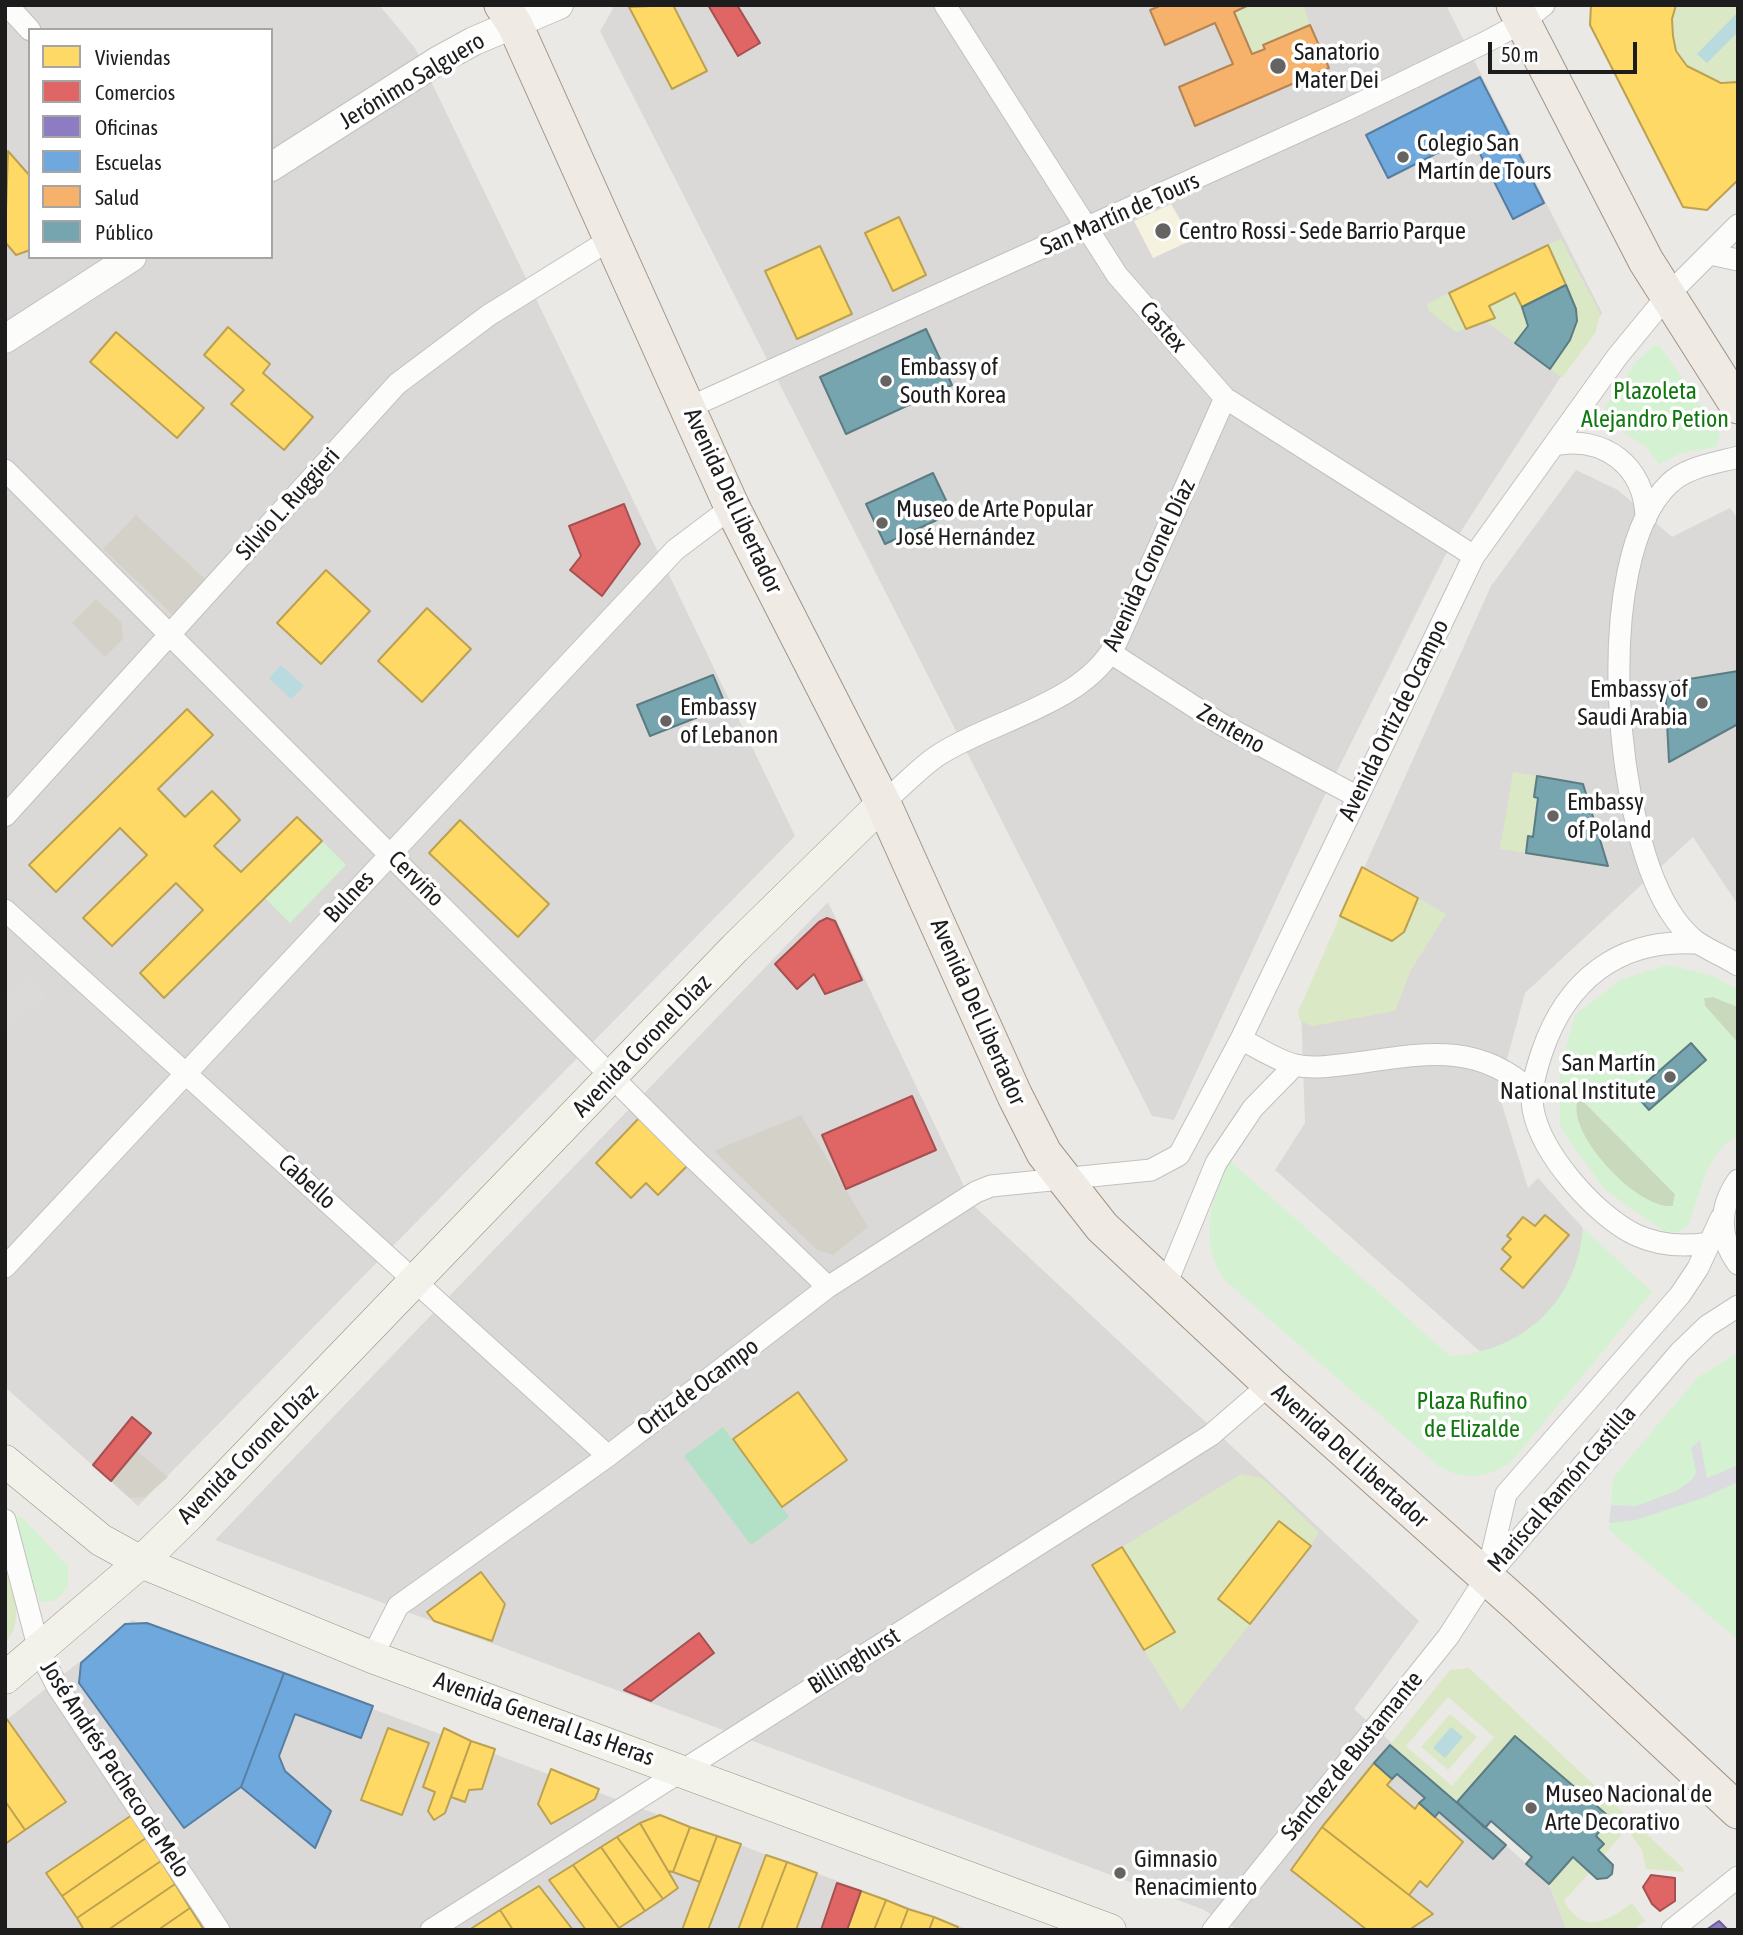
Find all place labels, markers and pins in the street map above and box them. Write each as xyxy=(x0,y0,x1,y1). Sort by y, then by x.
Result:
place label: Sanatorio Mater Dei xyxy=(1294,38,1380,94)
marker: Sanatorio Mater Dei xyxy=(1268,56,1288,76)
place label: Colegio San Martín de Tours xyxy=(1417,129,1552,185)
marker: Colegio San Martín de Tours xyxy=(1395,149,1411,165)
place label: Centro Rossi - Sede Barrio Parque xyxy=(1179,217,1466,245)
marker: Centro Rossi - Sede Barrio Parque xyxy=(1153,221,1173,241)
place label: Embassy of South Korea xyxy=(900,353,1006,409)
marker: Embassy of South Korea xyxy=(878,373,894,389)
place label: Museo de Arte Popular José Hernández xyxy=(896,495,1093,551)
marker: Museo de Arte Popular José Hernández xyxy=(874,515,890,531)
place label: Embassy of Saudi Arabia xyxy=(1577,675,1688,731)
place label: Embassy of Lebanon xyxy=(680,693,778,749)
marker: Embassy of Saudi Arabia xyxy=(1694,695,1710,711)
marker: Embassy of Lebanon xyxy=(658,713,674,729)
place label: Embassy of Poland xyxy=(1567,788,1652,844)
marker: Embassy of Poland xyxy=(1545,808,1561,824)
place label: San Martín National Institute xyxy=(1500,1049,1656,1105)
marker: San Martín National Institute xyxy=(1662,1069,1678,1085)
place label: Museo Nacional de Arte Decorativo xyxy=(1545,1780,1712,1836)
marker: Museo Nacional de Arte Decorativo xyxy=(1523,1800,1539,1816)
place label: Gimnasio Renacimiento xyxy=(1134,1845,1257,1901)
marker: Gimnasio Renacimiento xyxy=(1112,1865,1128,1881)

